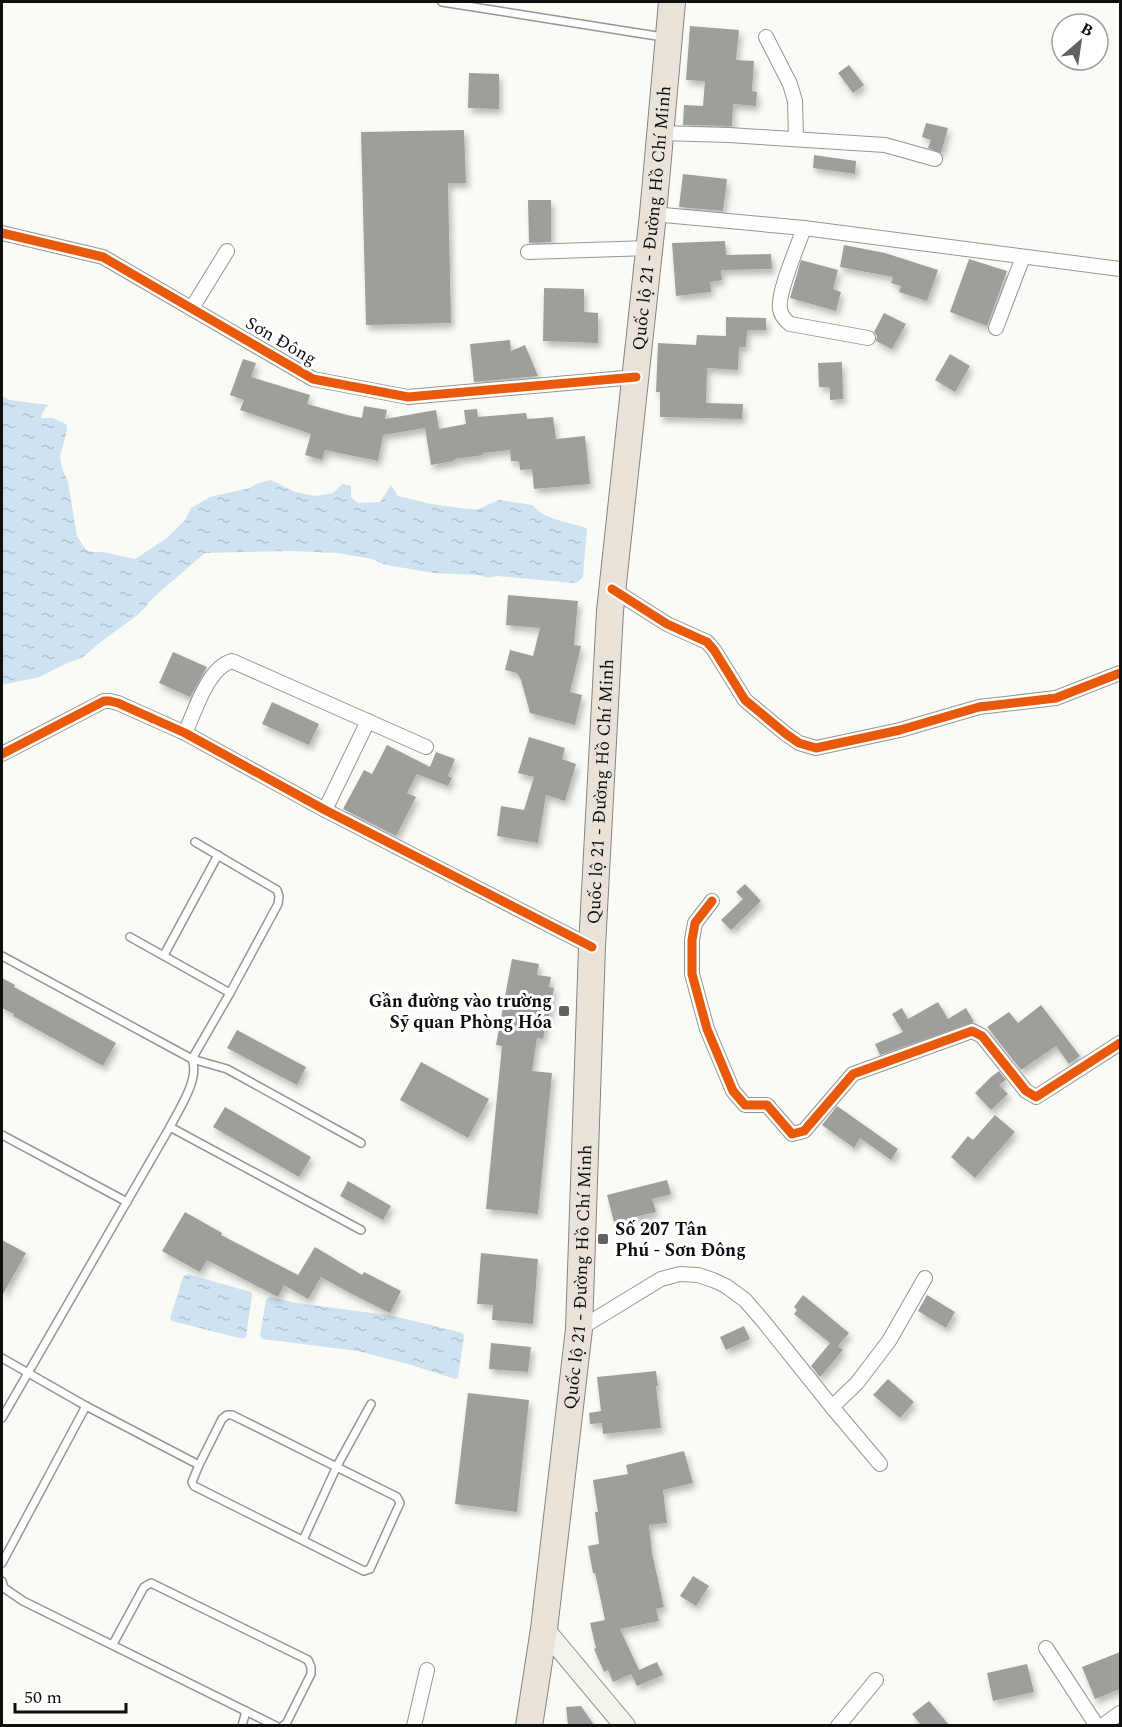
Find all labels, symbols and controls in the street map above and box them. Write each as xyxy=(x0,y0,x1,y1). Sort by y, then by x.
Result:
north arrow xyxy=(1050,12,1110,72)
text: B xyxy=(1076,17,1098,43)
street label: Quốc lộ 21 - Đường Hồ Chí Minh xyxy=(625,85,678,352)
street label: Sơn Đông xyxy=(240,310,322,372)
street label: Quốc lộ 21 - Đường Hồ Chí Minh xyxy=(580,658,621,925)
place label: Gần đường vào trường Sỹ quan Phòng Hóa xyxy=(369,988,553,1036)
marker: Gần đường vào trường Sỹ quan Phòng Hóa xyxy=(557,1004,571,1018)
street label: Quốc lộ 21 - Đường Hồ Chí Minh xyxy=(556,1144,599,1411)
place label: Số 207 Tân Phú - Sơn Đông xyxy=(615,1216,746,1264)
marker: Số 207 Tân Phú - Sơn Đông xyxy=(596,1232,610,1246)
scale bar xyxy=(15,1676,126,1714)
text: 50 m xyxy=(24,1684,62,1711)

